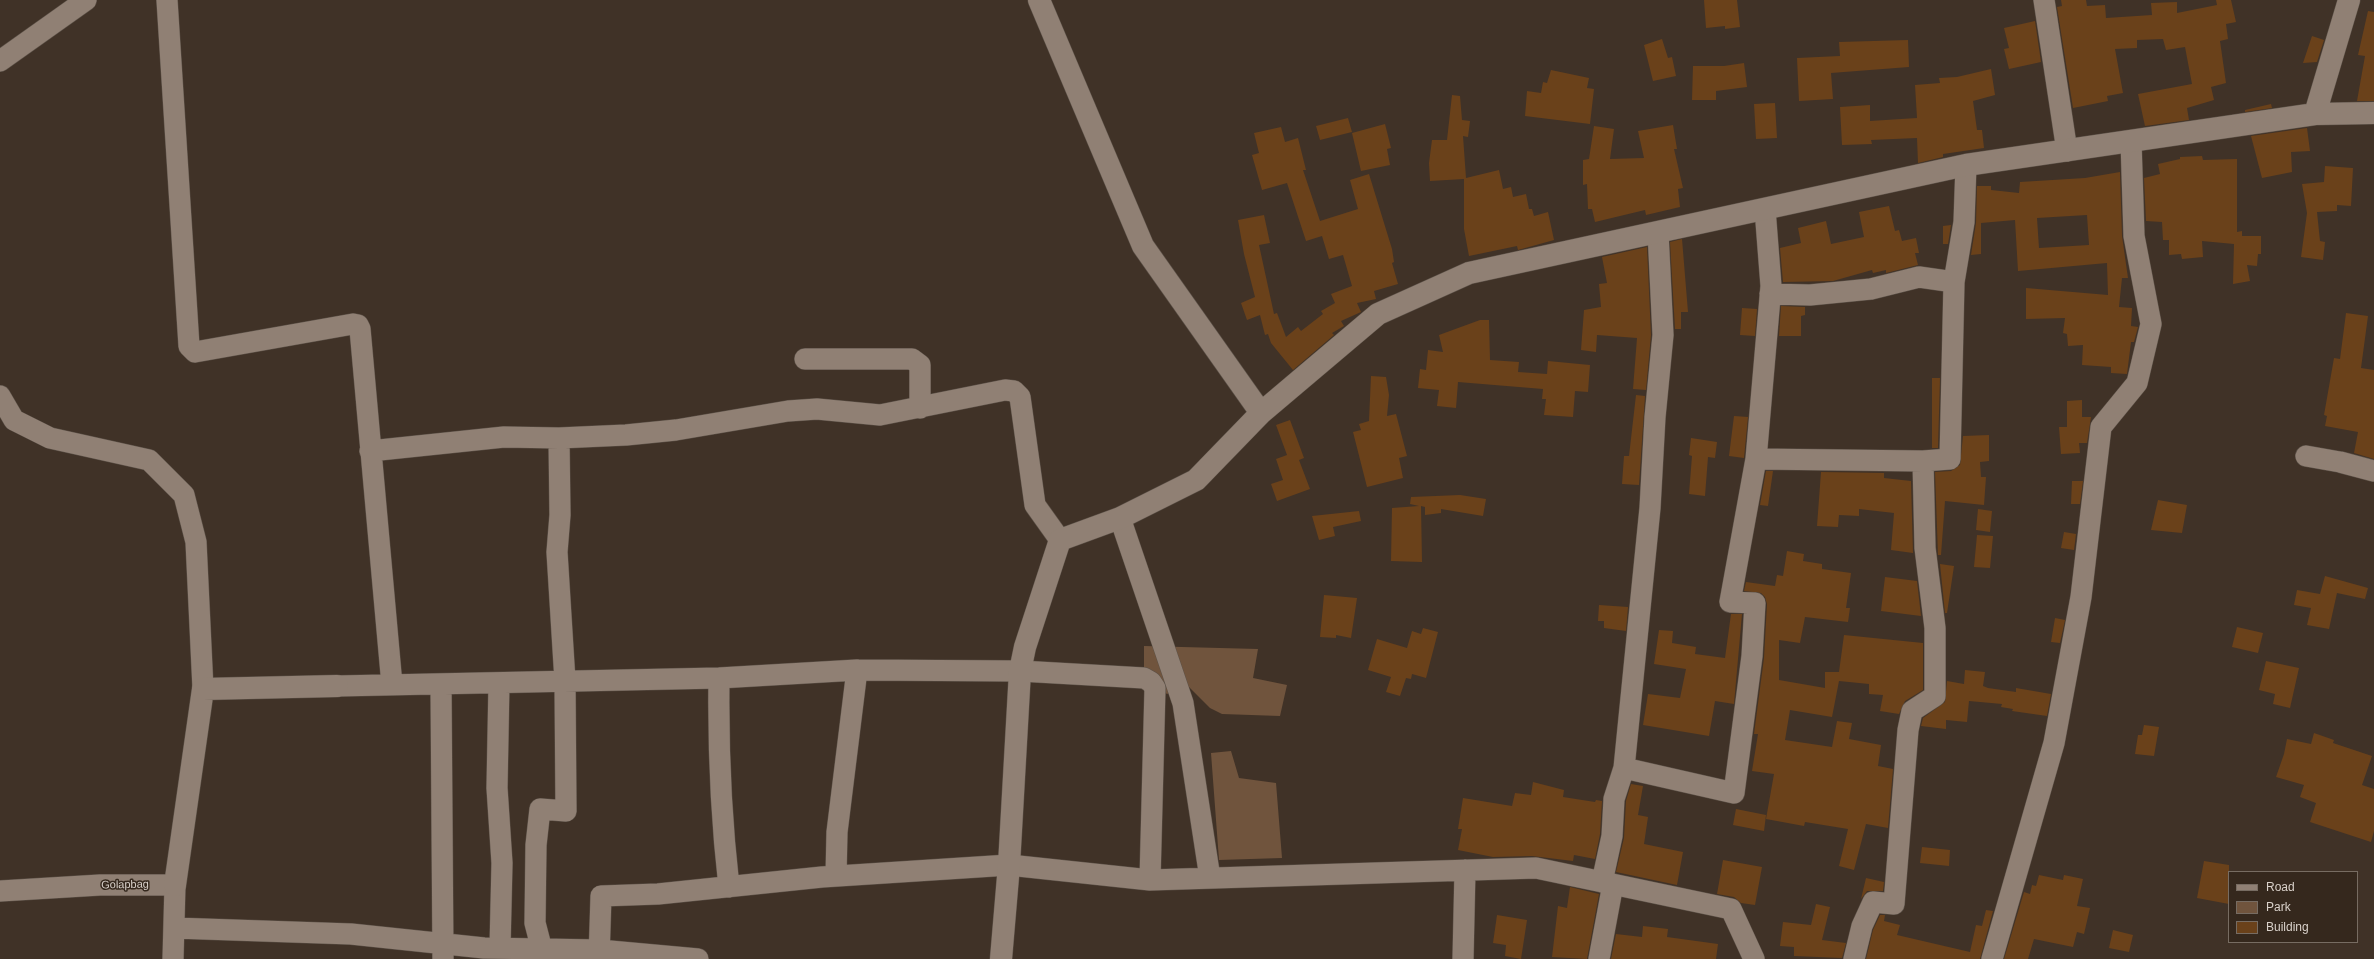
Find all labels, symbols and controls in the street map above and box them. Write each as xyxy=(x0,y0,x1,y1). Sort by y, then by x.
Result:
legend xyxy=(2228,871,2358,943)
street label: Golapbag xyxy=(101,878,149,892)
text: Road xyxy=(2266,880,2295,894)
text: Park xyxy=(2266,900,2291,914)
text: Building xyxy=(2266,920,2309,934)

